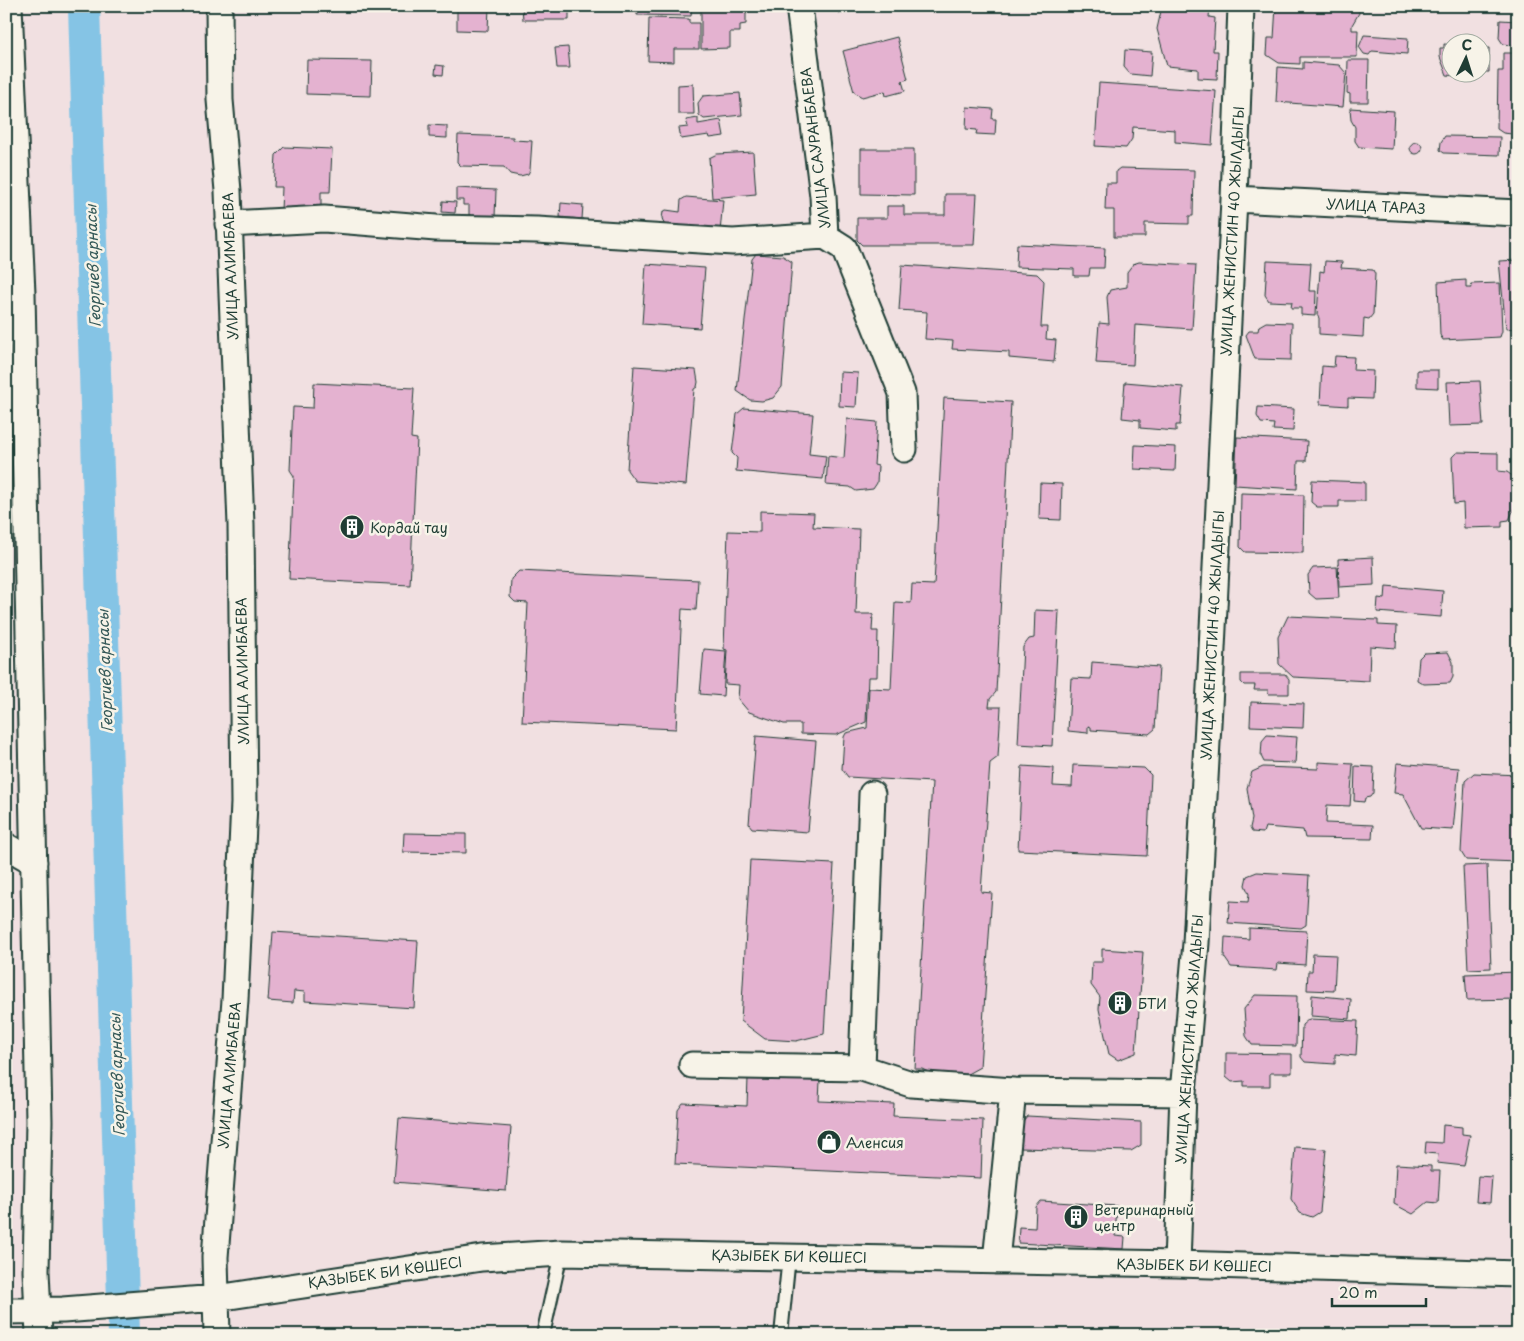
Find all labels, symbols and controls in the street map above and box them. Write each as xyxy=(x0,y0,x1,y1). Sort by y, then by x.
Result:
north arrow xyxy=(1442,32,1492,82)
text: С xyxy=(1461,34,1473,55)
street label: УЛИЦА САУРАНБАЕВА xyxy=(795,66,835,230)
street label: УЛИЦА ЖЕНИСТИН 40 ЖЫЛДЫГЫ xyxy=(1215,106,1249,356)
street label: УЛИЦА АЛИМБАЕВА xyxy=(217,192,243,340)
street label: УЛИЦА ТАРАЗ xyxy=(1326,193,1426,219)
water label: Георгиев арнасы xyxy=(78,203,106,328)
street label: УЛИЦА ЖЕНИСТИН 40 ЖЫЛДЫГЫ xyxy=(1195,510,1229,760)
building icon: Кордай тау xyxy=(339,514,365,540)
place label: Кордай тау xyxy=(370,517,448,538)
street label: УЛИЦА АЛИМБАЕВА xyxy=(230,597,254,745)
water label: Георгиев арнасы xyxy=(90,608,118,733)
street label: УЛИЦА ЖЕНИСТИН 40 ЖЫЛДЫГЫ xyxy=(1170,914,1208,1164)
building icon: БТИ xyxy=(1107,990,1133,1016)
place label: БТИ xyxy=(1138,993,1167,1014)
street label: УЛИЦА АЛИМБАЕВА xyxy=(212,1001,246,1149)
water label: Георгиев арнасы xyxy=(102,1012,130,1137)
shop icon: Аленсия xyxy=(816,1129,842,1155)
place label: Аленсия xyxy=(846,1132,904,1153)
place label: Ветеринарный центр xyxy=(1094,1199,1194,1236)
building icon: Ветеринарный центр xyxy=(1063,1204,1089,1230)
street label: ҚАЗЫБЕК БИ КӨШЕСІ xyxy=(711,1244,867,1268)
street label: ҚАЗЫБЕК БИ КӨШЕСІ xyxy=(307,1251,463,1293)
street label: ҚАЗЫБЕК БИ КӨШЕСІ xyxy=(1116,1253,1272,1277)
scale bar xyxy=(1332,1276,1425,1308)
text: 20 m xyxy=(1339,1280,1378,1303)

